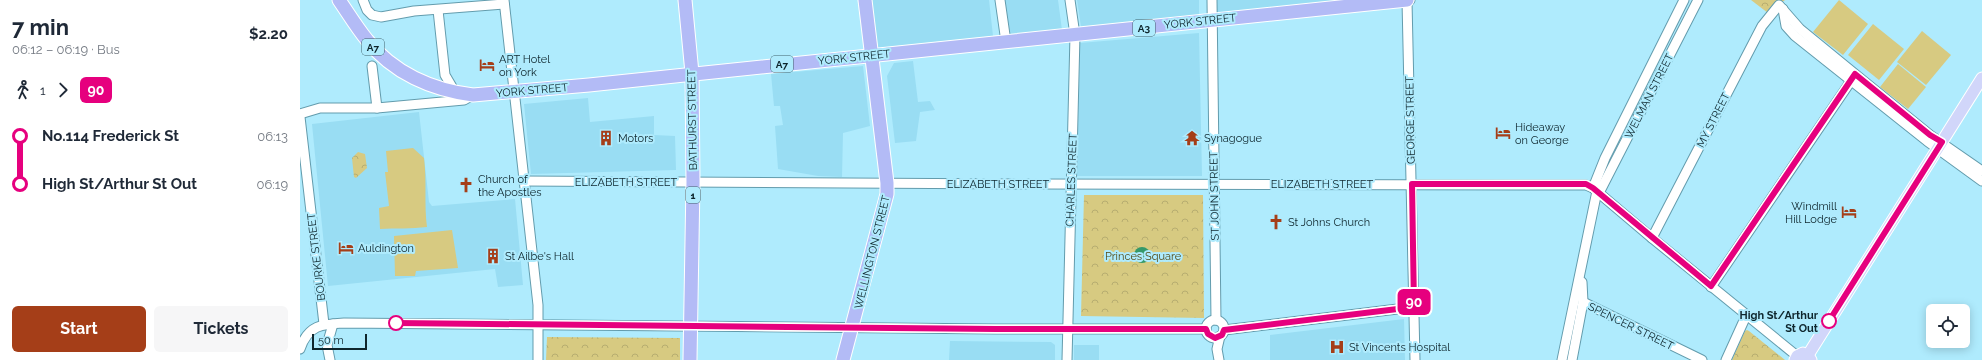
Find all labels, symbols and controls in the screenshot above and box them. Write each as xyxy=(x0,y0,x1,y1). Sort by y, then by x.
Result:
street label: YORK STREET xyxy=(1163,11,1237,32)
text: 7 min xyxy=(12,14,69,40)
road number: A3 xyxy=(1133,20,1155,36)
text: $2.20 xyxy=(249,25,288,43)
road number: A7 xyxy=(362,39,384,55)
text: 06:12 – 06:19 · Bus xyxy=(12,42,120,57)
street label: YORK STREET xyxy=(817,47,891,68)
street label: WELMAN STREET xyxy=(1622,51,1677,141)
place label: ART Hotel on York xyxy=(499,53,550,79)
hotel icon: ART Hotel on York xyxy=(478,56,496,74)
road number: A7 xyxy=(771,56,793,72)
street label: BATHURST STREET xyxy=(685,69,700,170)
street label: GEORGE STREET xyxy=(1403,76,1418,164)
icon: walk xyxy=(12,79,34,101)
icon: forward xyxy=(52,79,74,101)
street label: YORK STREET xyxy=(495,81,569,100)
text: 90 xyxy=(88,82,104,98)
text: 1 xyxy=(40,83,46,98)
street label: MY STREET xyxy=(1694,90,1733,150)
place label: Hideaway on George xyxy=(1515,121,1569,147)
hotel icon: Hideaway on George xyxy=(1494,124,1512,142)
text: No.114 Frederick St xyxy=(42,127,179,145)
text: 06:13 xyxy=(257,129,288,144)
building icon: Motors xyxy=(597,129,615,147)
temple icon: Synagogue xyxy=(1183,129,1201,147)
place label: Motors xyxy=(618,132,653,145)
place label: Synagogue xyxy=(1204,132,1263,145)
street label: CHARLES STREET xyxy=(1063,133,1080,227)
street label: ST JOHN STREET xyxy=(1207,151,1222,241)
place label: Church of the Apostles xyxy=(478,173,542,199)
text: High St/Arthur St Out xyxy=(42,175,197,193)
church icon: Church of the Apostles xyxy=(457,176,475,194)
street label: ELIZABETH STREET xyxy=(575,176,678,189)
text: 06:19 xyxy=(257,177,288,192)
street label: ELIZABETH STREET xyxy=(947,178,1050,191)
street label: ELIZABETH STREET xyxy=(1271,178,1374,191)
road number: 1 xyxy=(686,187,700,203)
street label: WELLINGTON STREET xyxy=(852,194,893,310)
place label: Windmill Hill Lodge xyxy=(1785,200,1838,226)
hotel icon: Windmill Hill Lodge xyxy=(1840,203,1858,221)
street label: BOURKE STREET xyxy=(305,212,328,302)
church icon: St Johns Church xyxy=(1267,213,1285,231)
place label: St Johns Church xyxy=(1288,216,1370,229)
hotel icon: Auldington xyxy=(337,239,355,257)
place label: Auldington xyxy=(358,242,414,255)
building icon: St Ailbe's Hall xyxy=(484,247,502,265)
place label: St Ailbe's Hall xyxy=(505,250,574,263)
park label: Princes Square xyxy=(1105,250,1182,263)
line badge: 90 xyxy=(1396,289,1432,315)
text: 90 xyxy=(1406,294,1422,310)
street label: SPENCER STREET xyxy=(1586,300,1676,353)
map controls xyxy=(1926,304,1970,348)
button: locate xyxy=(1926,304,1970,348)
button: Start xyxy=(12,306,146,352)
button: Tickets xyxy=(154,306,288,352)
place label: High St/Arthur St Out xyxy=(1739,309,1819,335)
marker: High St/Arthur St Out xyxy=(1821,313,1837,329)
unlabelled marker xyxy=(388,315,404,331)
scale bar xyxy=(312,332,367,351)
text: 50 m xyxy=(318,334,344,347)
hospital icon: St Vincents Hospital xyxy=(1328,338,1346,356)
place label: St Vincents Hospital xyxy=(1349,341,1450,354)

